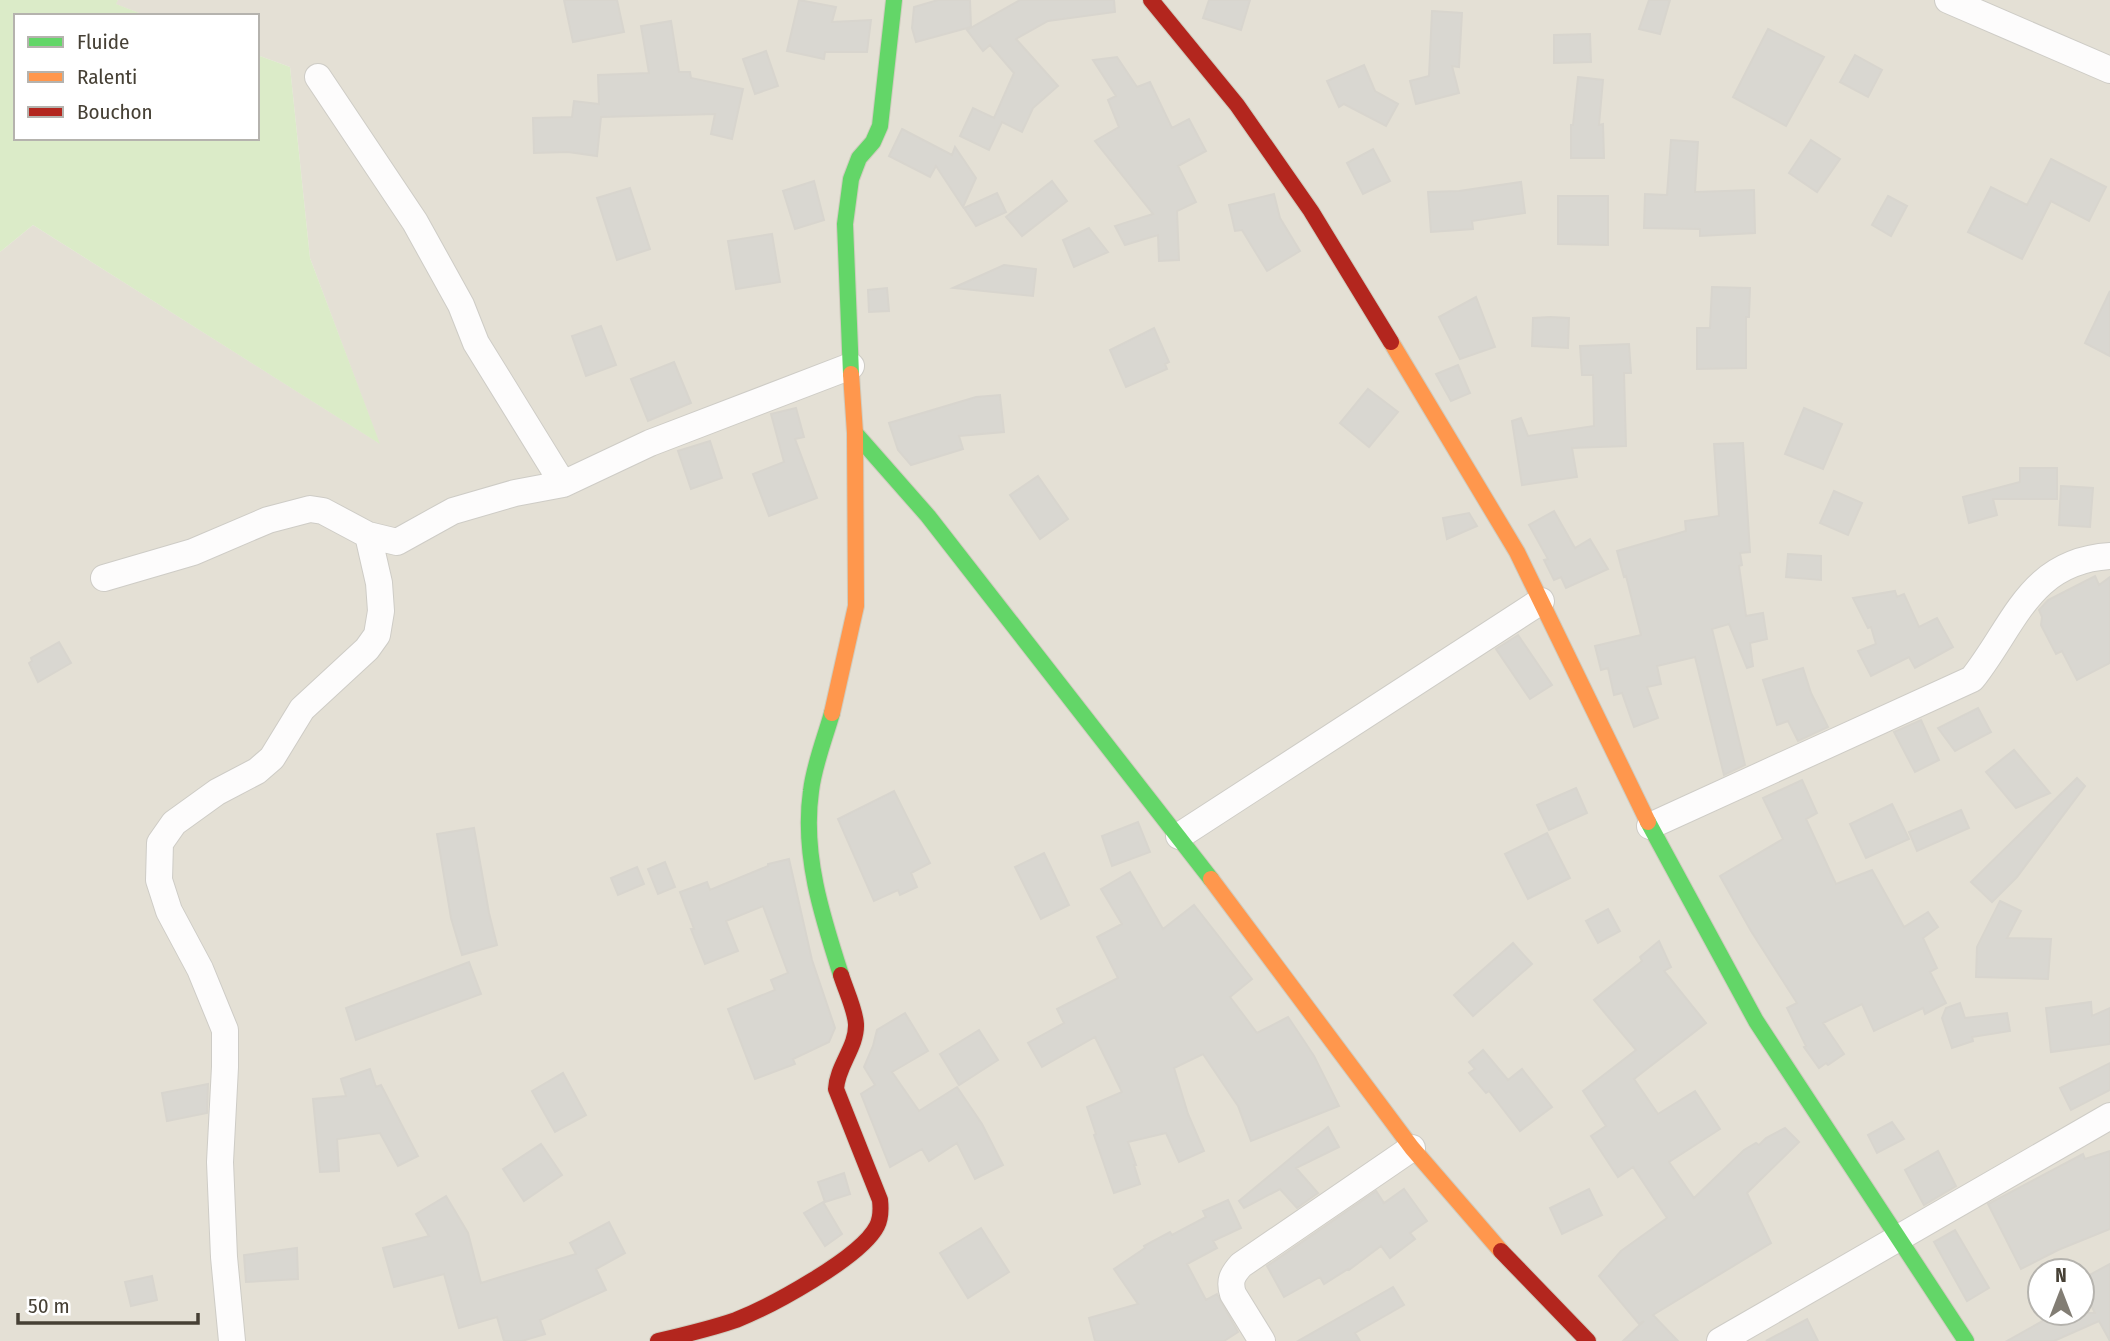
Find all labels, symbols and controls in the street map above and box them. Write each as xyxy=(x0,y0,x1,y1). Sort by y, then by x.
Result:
legend xyxy=(14,14,259,140)
text: Fluide xyxy=(77,29,129,55)
text: Ralenti xyxy=(77,64,137,90)
text: Bouchon xyxy=(77,99,153,125)
north arrow xyxy=(2026,1257,2096,1327)
text: N xyxy=(2055,1264,2067,1287)
scale bar xyxy=(18,1282,198,1326)
text: 50 m xyxy=(28,1293,70,1319)

